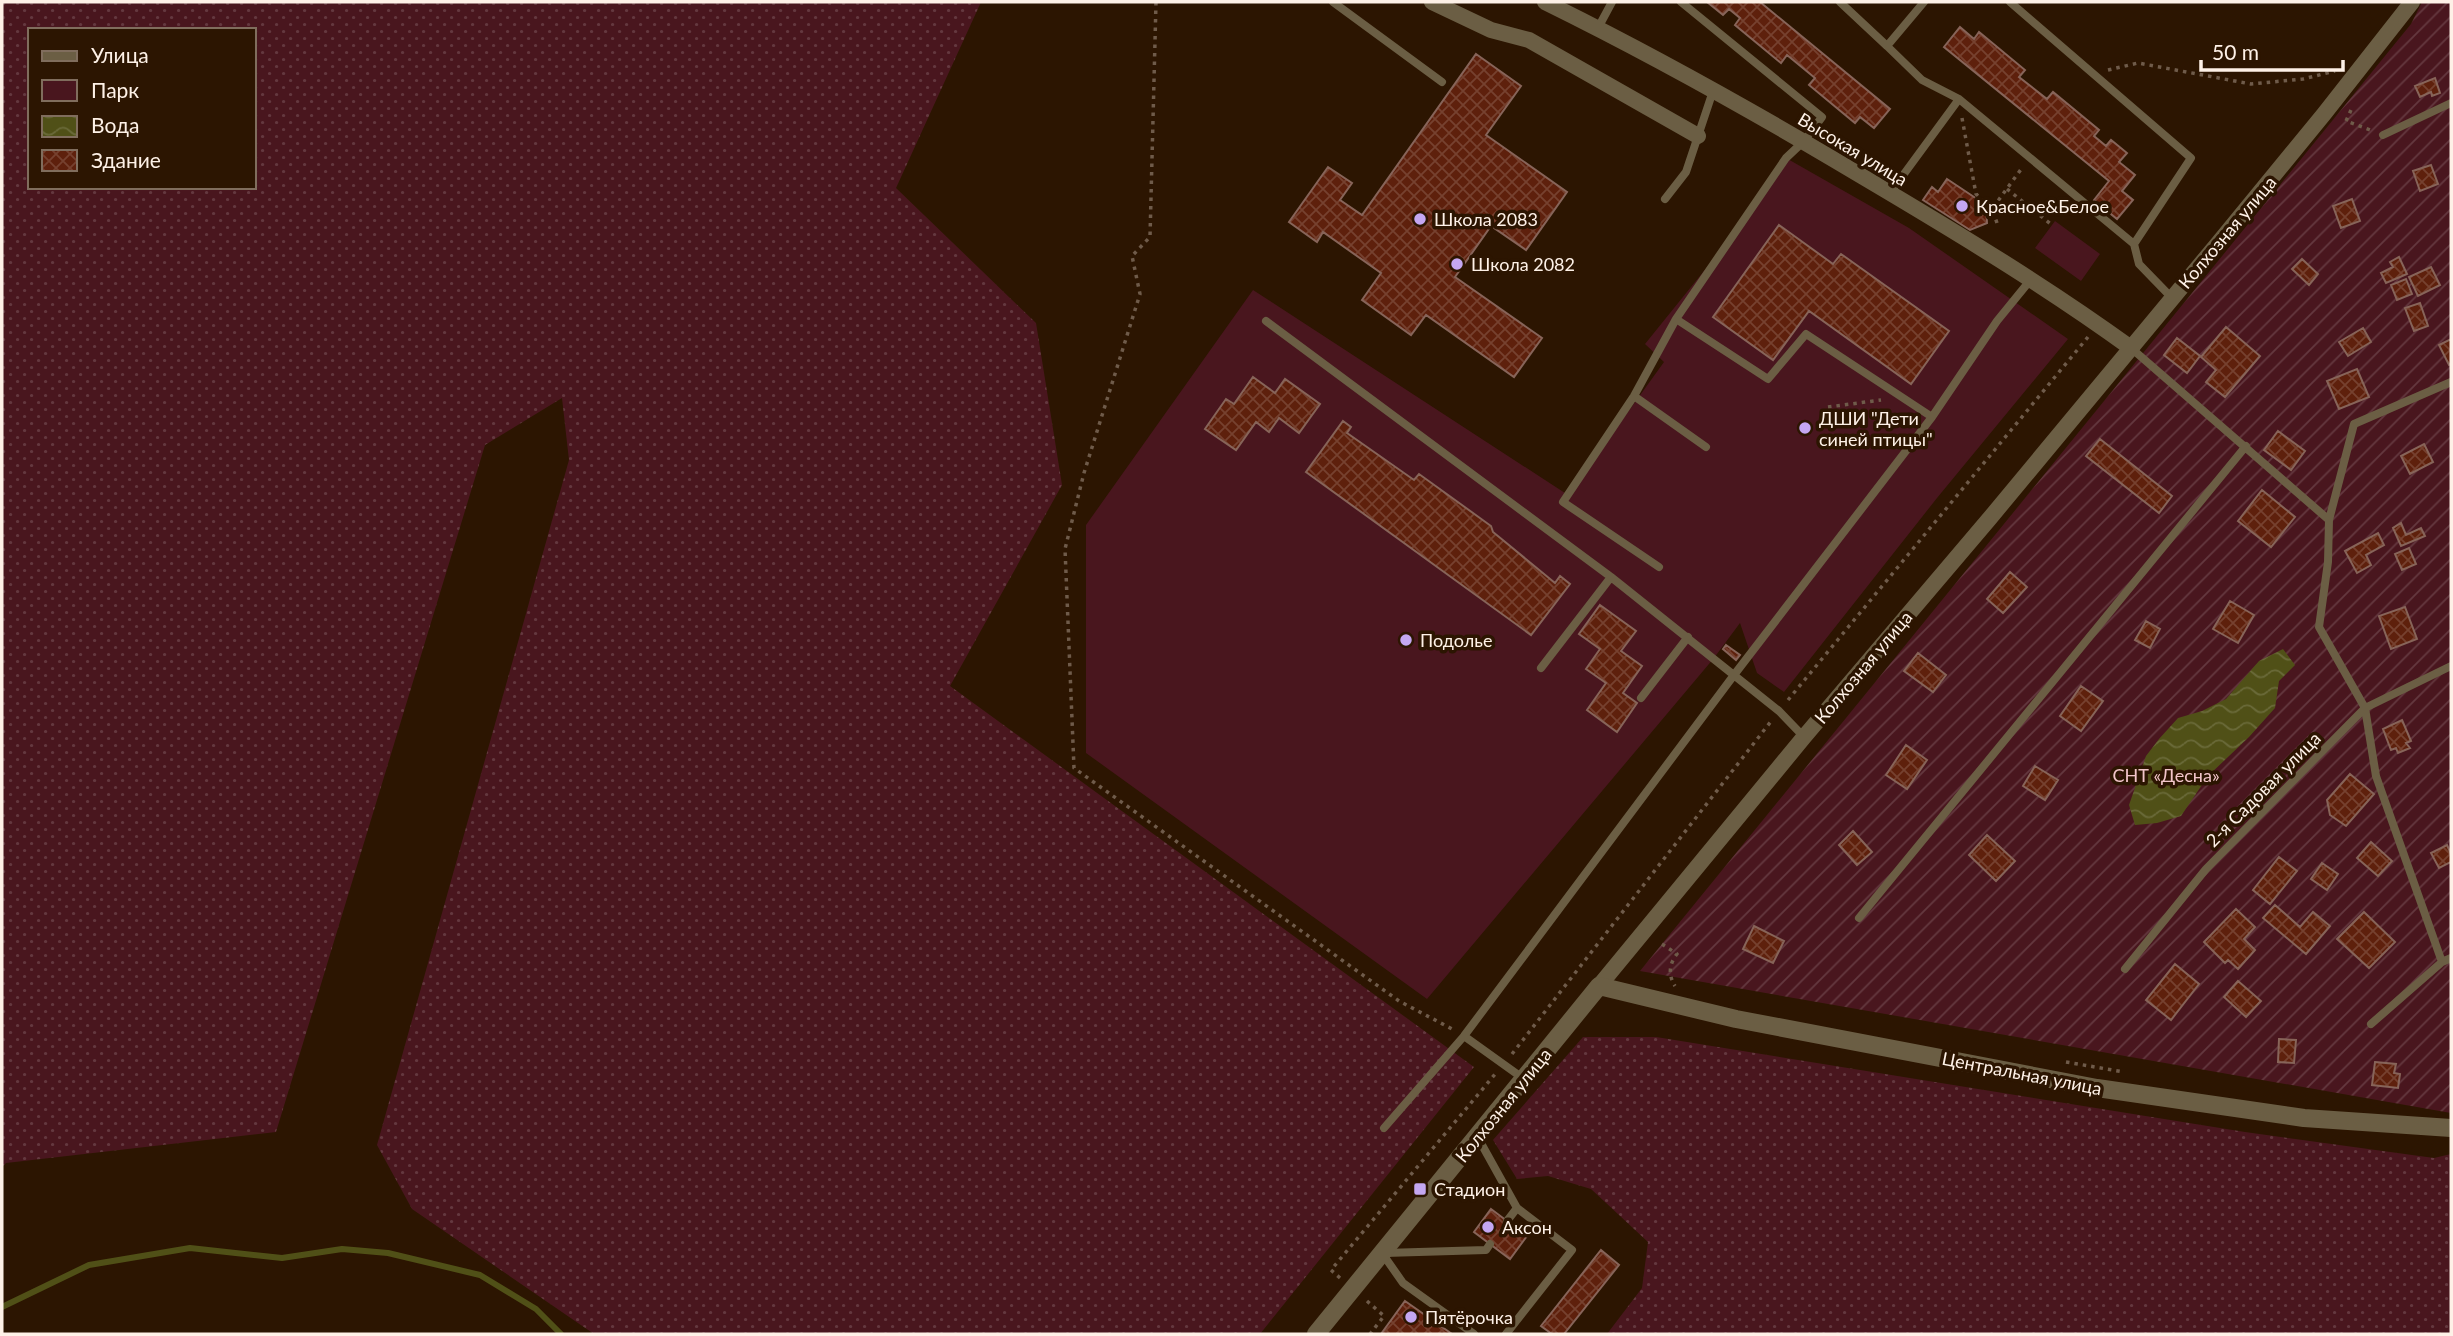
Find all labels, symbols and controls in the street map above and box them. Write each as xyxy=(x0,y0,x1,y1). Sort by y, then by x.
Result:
legend xyxy=(28,28,256,189)
scale bar xyxy=(2201,28,2343,72)
text: 50 m xyxy=(2212,39,2259,64)
text: Улица xyxy=(91,42,149,67)
text: Парк xyxy=(91,77,139,102)
street label: Высокая улица xyxy=(1794,108,1912,190)
text: Вода xyxy=(91,112,139,137)
text: Здание xyxy=(91,147,161,172)
street label: Колхозная улица xyxy=(2173,171,2281,293)
place label: Красное&Белое xyxy=(1976,195,2109,217)
marker: Красное&Белое xyxy=(1954,198,1970,214)
place label: Школа 2083 xyxy=(1434,208,1538,230)
marker: Школа 2083 xyxy=(1412,211,1428,227)
place label: Школа 2082 xyxy=(1471,253,1575,275)
marker: Школа 2082 xyxy=(1449,256,1465,272)
place label: ДШИ "Дети синей птицы" xyxy=(1819,407,1933,450)
marker: ДШИ "Дети синей птицы" xyxy=(1797,420,1813,436)
street label: Колхозная улица xyxy=(1809,606,1917,728)
place label: Подолье xyxy=(1420,629,1492,651)
marker: Подолье xyxy=(1398,632,1414,648)
street label: 2-я Садовая улица xyxy=(2201,727,2325,851)
park label: СНТ «Десна» xyxy=(2112,764,2220,786)
street label: Колхозная улица xyxy=(1450,1044,1556,1166)
street label: Центральная улица xyxy=(1940,1047,2104,1099)
place label: Стадион xyxy=(1434,1178,1505,1200)
marker: Стадион xyxy=(1412,1181,1428,1197)
place label: Аксон xyxy=(1502,1216,1552,1238)
marker: Аксон xyxy=(1480,1219,1496,1235)
place label: Пятёрочка xyxy=(1425,1306,1513,1328)
marker: Пятёрочка xyxy=(1403,1309,1419,1325)

